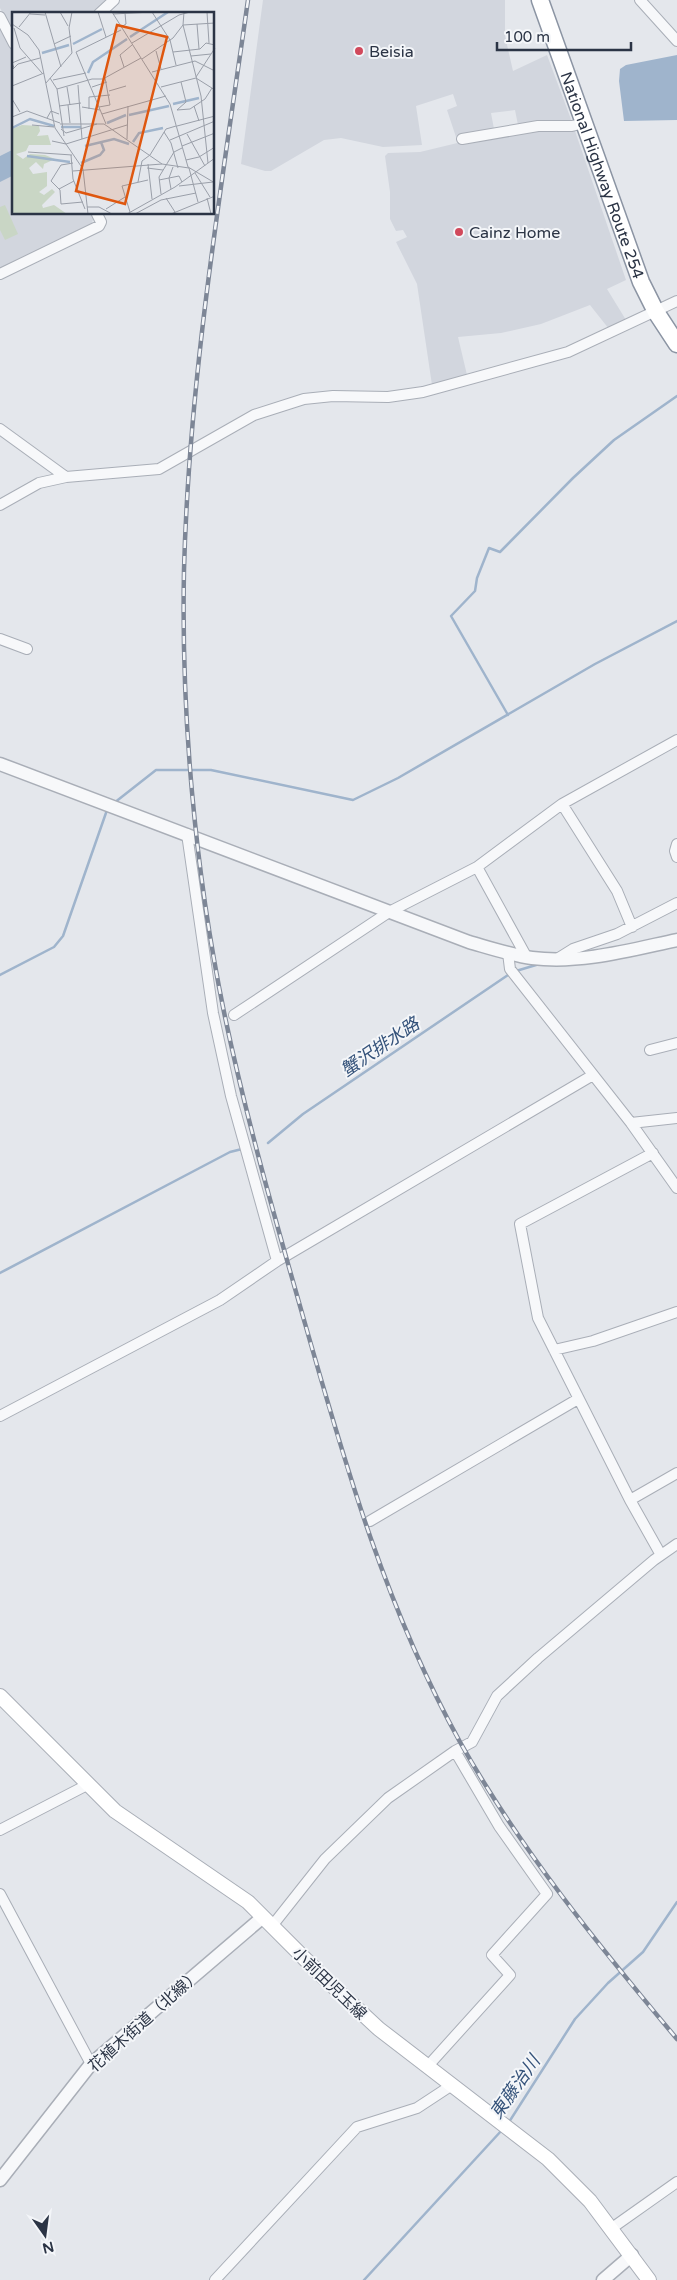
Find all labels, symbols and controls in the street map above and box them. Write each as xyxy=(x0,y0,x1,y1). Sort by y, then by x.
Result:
inset map xyxy=(12,12,215,215)
scale bar xyxy=(497,20,631,52)
text: 100 m xyxy=(504,28,550,46)
place label: Beisia xyxy=(369,42,414,62)
marker: Beisia xyxy=(353,45,365,57)
street label: National Highway Route 254 xyxy=(556,69,648,282)
place label: Cainz Home xyxy=(469,223,560,243)
marker: Cainz Home xyxy=(453,226,465,238)
water label: 蟹沢排水路 xyxy=(337,1012,425,1081)
street label: 小前田児玉線 xyxy=(288,1943,371,2024)
street label: 花植木街道（北線） xyxy=(84,1965,205,2076)
water label: 東藤治川 xyxy=(485,2050,546,2123)
north arrow xyxy=(20,2210,70,2260)
text: N xyxy=(41,2238,56,2257)

